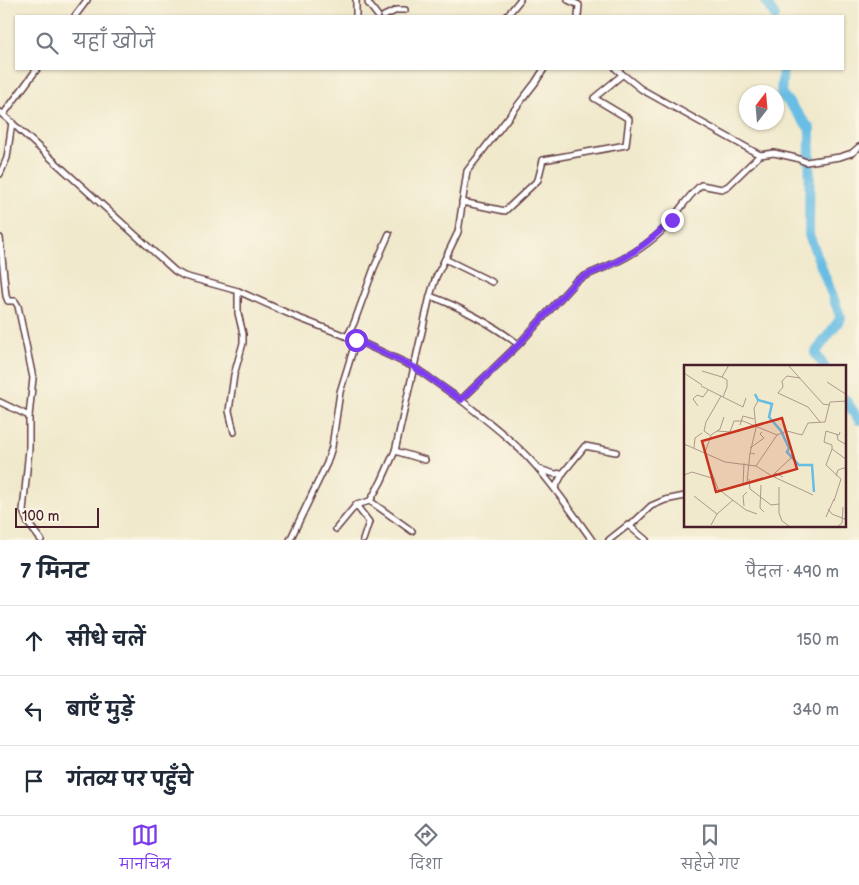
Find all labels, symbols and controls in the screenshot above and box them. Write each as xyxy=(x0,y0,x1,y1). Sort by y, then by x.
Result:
search box xyxy=(15,15,844,70)
icon: search xyxy=(33,29,61,57)
text: यहाँ खोजें xyxy=(73,31,155,54)
north arrow xyxy=(739,85,784,130)
route end xyxy=(661,209,684,232)
route start xyxy=(345,329,368,352)
inset map xyxy=(684,365,846,528)
scale bar xyxy=(15,505,99,528)
text: 100 m xyxy=(22,508,59,525)
text: 7 मिनट xyxy=(20,559,88,584)
text: पैदल · 490 m xyxy=(746,563,839,582)
icon: ahead xyxy=(20,627,48,655)
text: सीधे चलें xyxy=(67,629,145,652)
text: 150 m xyxy=(797,631,839,650)
icon: left xyxy=(20,697,48,725)
text: बाएँ मुड़ें xyxy=(67,699,134,722)
text: 340 m xyxy=(792,701,839,720)
icon: arrive xyxy=(20,767,48,795)
text: गंतव्य पर पहुँचे xyxy=(67,769,193,792)
tab: मानचित्र xyxy=(120,821,171,880)
tab: दिशा xyxy=(410,821,442,880)
tab: सहेजे गए xyxy=(681,821,739,880)

